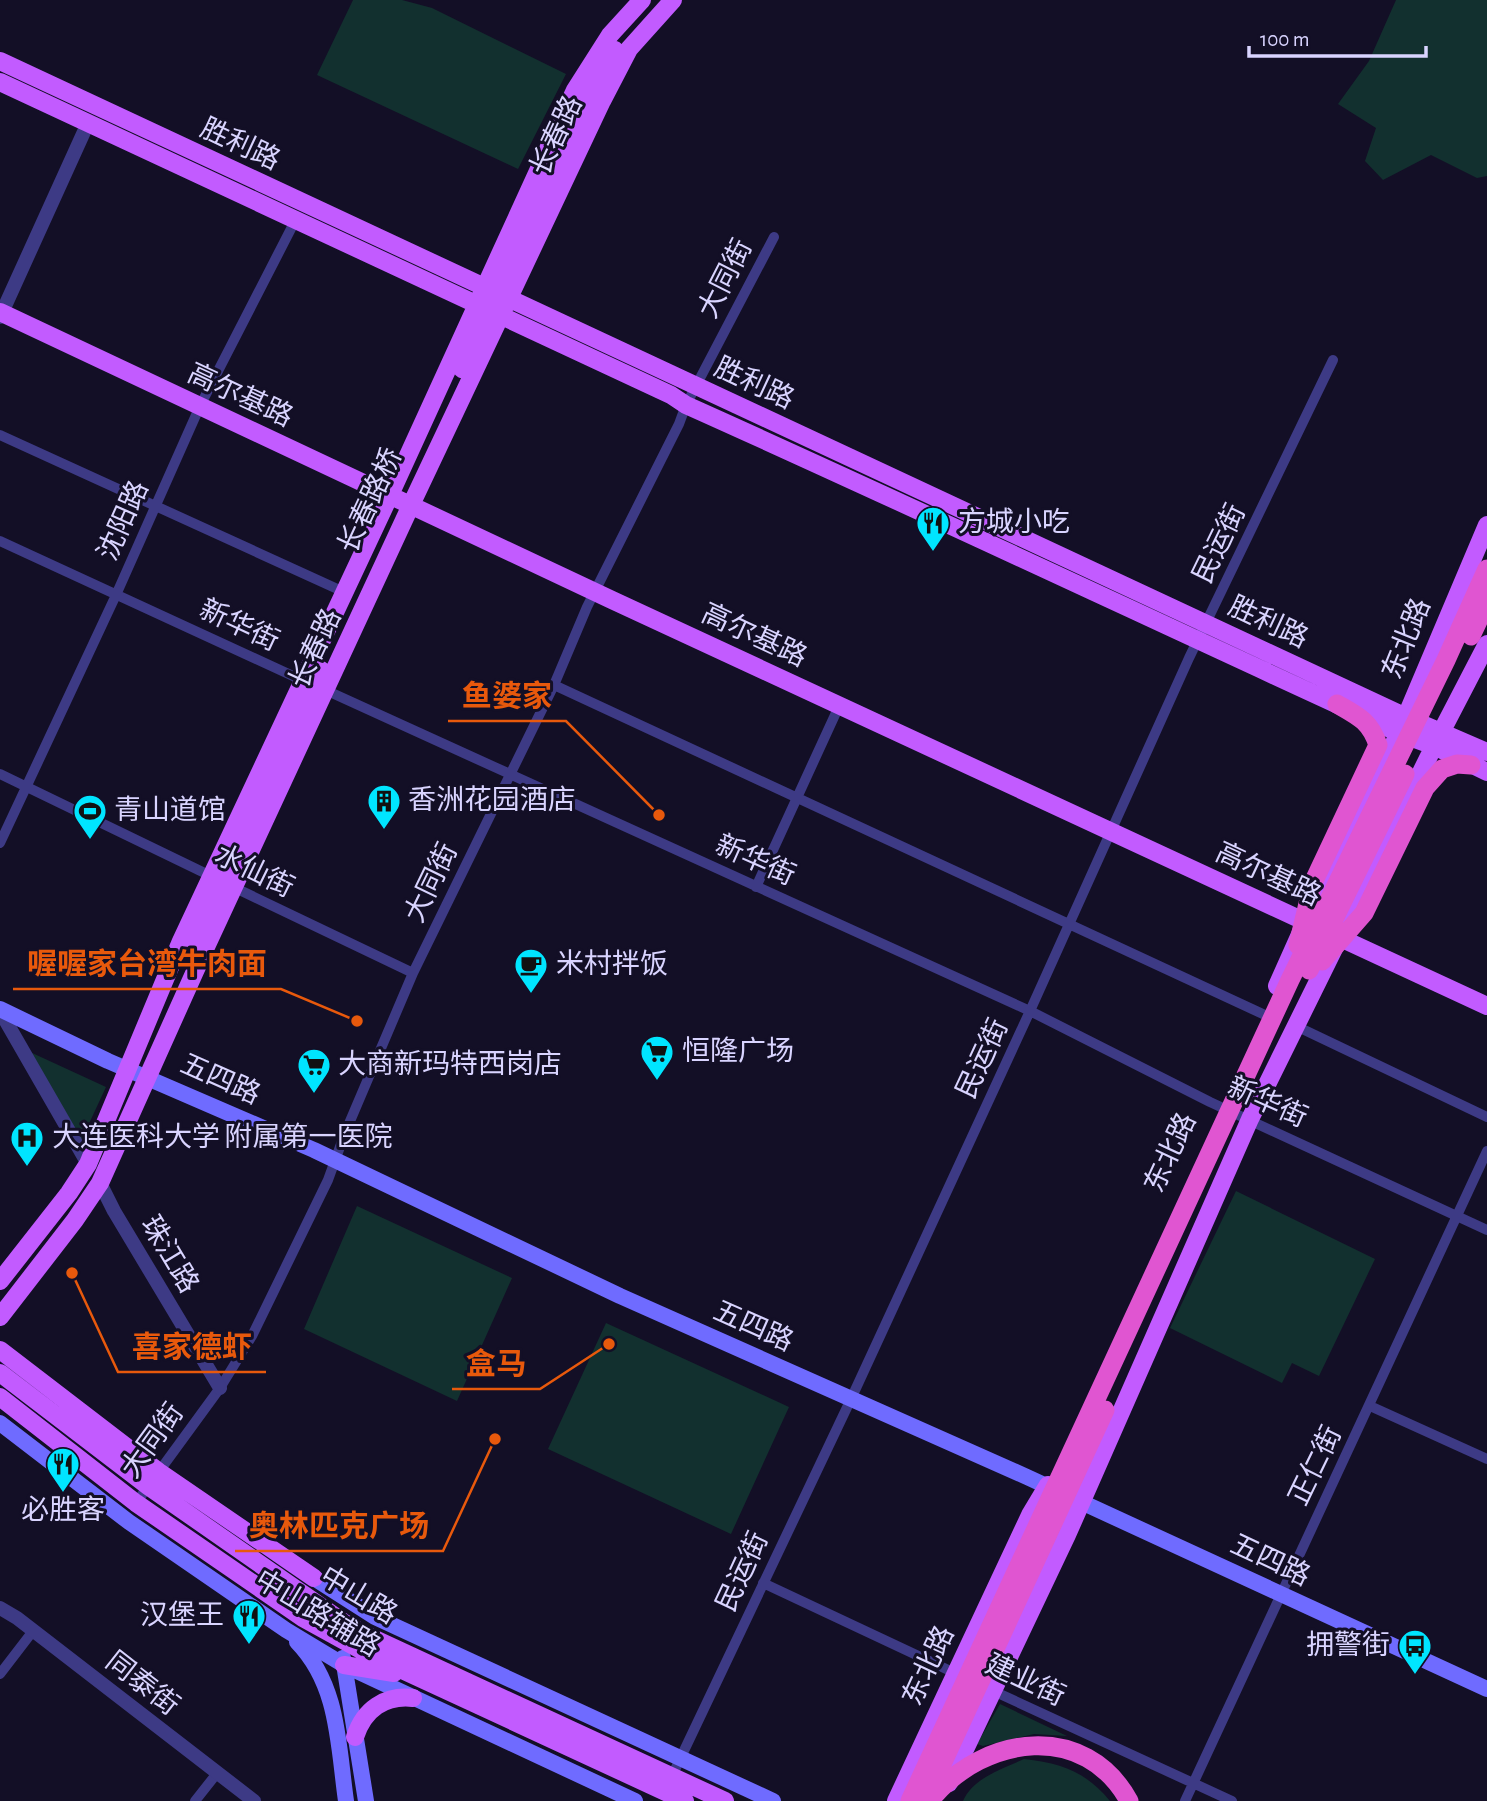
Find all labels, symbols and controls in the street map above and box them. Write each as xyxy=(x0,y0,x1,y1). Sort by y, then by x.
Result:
scale bar xyxy=(1249,14,1426,58)
text: 100 m xyxy=(1260,29,1310,50)
street label: 长春路 xyxy=(525,91,587,180)
street label: 胜利路 xyxy=(196,113,285,175)
street label: 大同街 xyxy=(693,234,758,323)
street label: 胜利路 xyxy=(710,352,799,414)
street label: 高尔基路 xyxy=(183,358,298,432)
street label: 长春路桥 xyxy=(333,443,407,558)
street label: 沈阳路 xyxy=(92,476,154,565)
street label: 民运街 xyxy=(1187,499,1251,588)
restaurant icon: 方城小吃 xyxy=(914,504,952,553)
place label: 方城小吃 xyxy=(958,507,1070,537)
street label: 胜利路 xyxy=(1224,591,1313,653)
street label: 新华街 xyxy=(195,594,284,656)
street label: 东北路 xyxy=(1376,594,1436,683)
street label: 高尔基路 xyxy=(697,598,812,672)
street label: 长春路 xyxy=(284,604,346,693)
callout: 鱼婆家 xyxy=(448,670,566,721)
text: 鱼婆家 xyxy=(462,680,552,712)
building icon: 香洲花园酒店 xyxy=(365,782,403,831)
place label: 香洲花园酒店 xyxy=(408,785,576,815)
sports icon: 青山道馆 xyxy=(71,792,109,841)
place label: 青山道馆 xyxy=(114,795,226,825)
street label: 新华街 xyxy=(711,829,800,891)
street label: 高尔基路 xyxy=(1211,837,1326,911)
street label: 大同街 xyxy=(399,838,463,927)
street label: 水仙街 xyxy=(210,839,299,903)
callout: 喔喔家台湾牛肉面 xyxy=(13,938,281,989)
cafe icon: 米村拌饭 xyxy=(512,946,550,995)
text: 喔喔家台湾牛肉面 xyxy=(27,948,267,980)
place label: 米村拌饭 xyxy=(556,949,668,979)
street label: 民运街 xyxy=(951,1014,1013,1103)
supermarket icon: 恒隆广场 xyxy=(638,1033,676,1082)
place label: 恒隆广场 xyxy=(682,1036,794,1066)
supermarket icon: 大商新玛特西岗店 xyxy=(295,1046,333,1095)
street label: 五四路 xyxy=(176,1048,265,1110)
place label: 大商新玛特西岗店 xyxy=(338,1049,562,1079)
street label: 新华街 xyxy=(1223,1071,1312,1133)
street label: 东北路 xyxy=(1139,1108,1201,1197)
hospital icon: 大连医科大学 附属第一医院 xyxy=(8,1119,46,1168)
place label: 大连医科大学 附属第一医院 xyxy=(52,1122,393,1152)
street label: 珠江路 xyxy=(135,1211,204,1298)
street label: 五四路 xyxy=(709,1295,798,1357)
callout: 喜家德虾 xyxy=(118,1321,266,1372)
text: 喜家德虾 xyxy=(132,1331,252,1363)
callout: 盒马 xyxy=(452,1338,540,1389)
text: 盒马 xyxy=(466,1347,526,1380)
street label: 大同街 xyxy=(115,1398,189,1483)
street label: 正仁街 xyxy=(1283,1421,1347,1510)
restaurant icon: 必胜客 xyxy=(44,1445,82,1494)
place label: 必胜客 xyxy=(21,1495,105,1525)
callout: 奥林匹克广场 xyxy=(235,1500,443,1551)
text: 奥林匹克广场 xyxy=(249,1510,429,1542)
street label: 民运街 xyxy=(711,1527,773,1616)
street label: 五四路 xyxy=(1226,1529,1315,1591)
street label: 中山路 xyxy=(315,1561,402,1630)
street label: 中山路辅路 xyxy=(250,1564,385,1662)
restaurant icon: 汉堡王 xyxy=(230,1597,268,1646)
place label: 汉堡王 xyxy=(140,1600,224,1630)
street label: 东北路 xyxy=(897,1621,959,1710)
bus stop icon: 拥警街 xyxy=(1396,1627,1434,1676)
place label: 拥警街 xyxy=(1306,1630,1390,1660)
street label: 同泰街 xyxy=(100,1646,185,1721)
street label: 建业街 xyxy=(981,1649,1070,1711)

